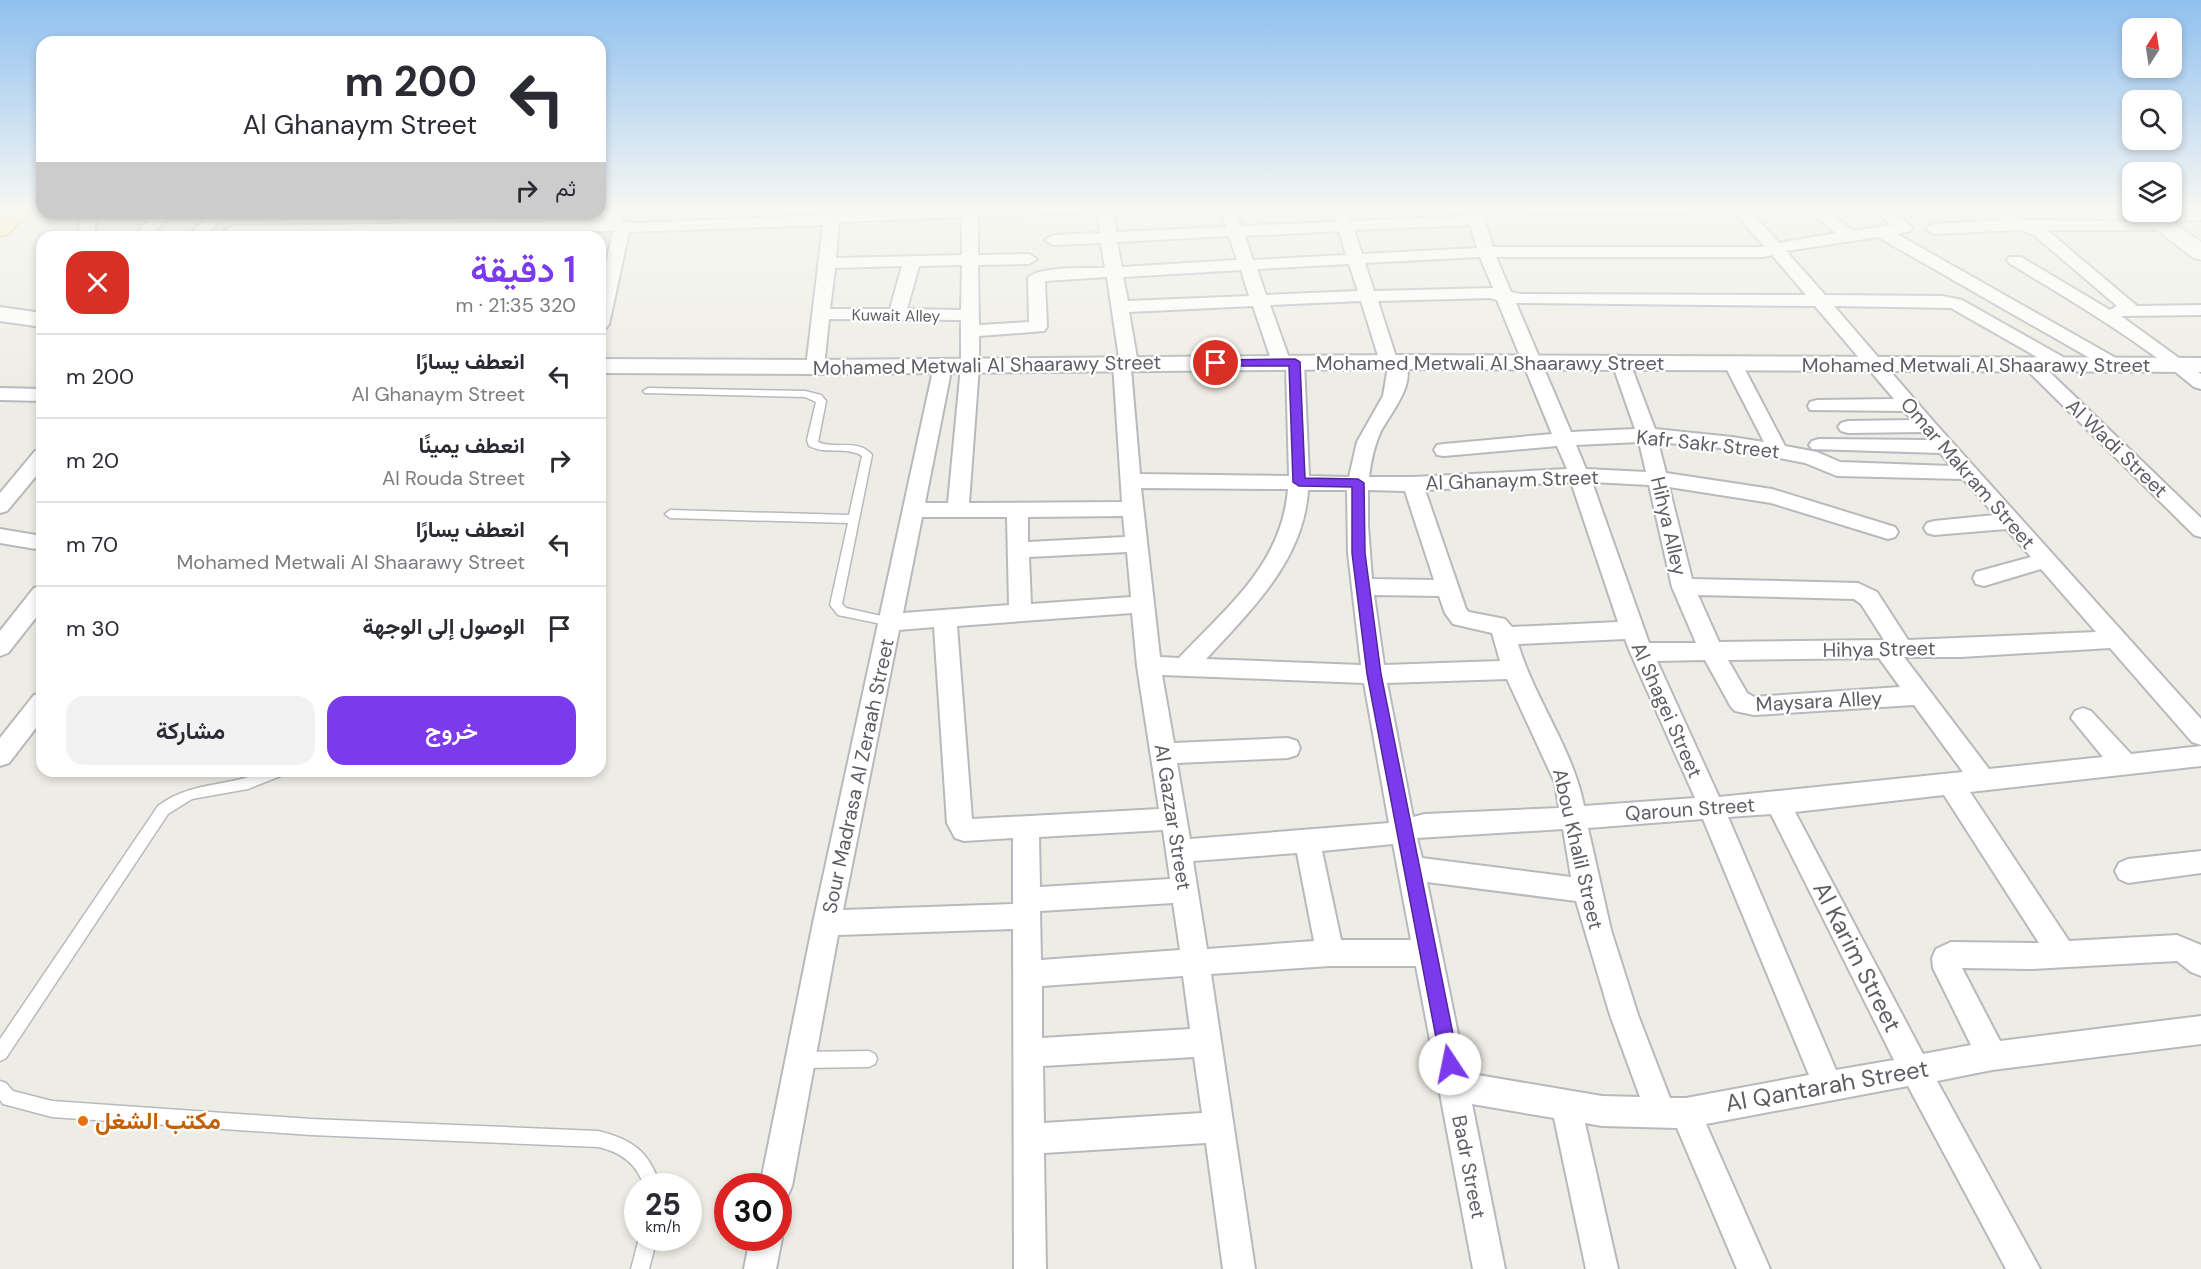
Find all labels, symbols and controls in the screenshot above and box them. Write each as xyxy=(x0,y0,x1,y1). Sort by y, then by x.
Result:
north arrow xyxy=(2122,18,2182,78)
map controls xyxy=(2122,18,2182,222)
text: 200 m xyxy=(344,54,477,109)
icon: left xyxy=(498,60,576,138)
button: search xyxy=(2122,90,2182,150)
text: Al Ghanaym Street xyxy=(243,107,477,142)
button: layers xyxy=(2122,162,2182,222)
icon: right xyxy=(510,174,543,207)
text: ثم xyxy=(555,174,576,203)
text: 1 دقيقة xyxy=(470,246,576,293)
button: close xyxy=(66,251,129,314)
text: 320 m · 21:35 xyxy=(456,292,576,318)
street label: Kuwait Alley xyxy=(851,304,941,327)
pin xyxy=(1190,337,1241,388)
icon: arrive xyxy=(1199,346,1232,379)
text: انعطف يسارًا xyxy=(416,347,525,376)
street label: Mohamed Metwali Al Shaarawy Street xyxy=(813,349,1162,381)
street label: Mohamed Metwali Al Shaarawy Street xyxy=(1316,350,1664,376)
street label: Mohamed Metwali Al Shaarawy Street xyxy=(1802,352,2150,378)
icon: left xyxy=(543,360,576,393)
text: 200 m xyxy=(66,362,134,391)
text: Al Ghanaym Street xyxy=(351,381,525,407)
street label: Omar Makram Street xyxy=(1895,392,2041,554)
street label: Al Wadi Street xyxy=(2061,393,2173,503)
street label: Kafr Sakr Street xyxy=(1635,424,1781,464)
text: انعطف يمينًا xyxy=(418,431,525,460)
icon: right xyxy=(543,444,576,477)
text: 20 m xyxy=(66,446,119,475)
street label: Al Ghanaym Street xyxy=(1425,464,1599,496)
text: Al Rouda Street xyxy=(382,465,525,491)
street label: Hihya Alley xyxy=(1645,474,1693,578)
text: انعطف يسارًا xyxy=(416,515,525,544)
icon: left xyxy=(543,528,576,561)
text: 70 m xyxy=(66,530,118,559)
text: Mohamed Metwali Al Shaarawy Street xyxy=(176,549,525,575)
text: الوصول إلى الوجهة xyxy=(363,612,525,641)
icon: arrive xyxy=(543,612,576,645)
text: 30 m xyxy=(66,614,120,643)
street label: Hihya Street xyxy=(1822,635,1936,663)
street label: Sour Madrasa Al Zeraah Street xyxy=(816,636,900,916)
street label: Al Shagei Street xyxy=(1625,638,1709,782)
street label: Maysara Alley xyxy=(1755,685,1883,717)
button: مشاركة xyxy=(66,696,315,765)
button: خروج xyxy=(327,696,576,765)
street label: Al Gazzar Street xyxy=(1149,742,1197,892)
street label: Abou Khalil Street xyxy=(1547,766,1609,932)
street label: Qaroun Street xyxy=(1624,791,1756,827)
street label: Al Karim Street xyxy=(1806,876,1909,1037)
position arrow xyxy=(1418,1032,1482,1096)
street label: Al Qantarah Street xyxy=(1723,1052,1931,1119)
place label: مكتب الشغل xyxy=(95,1105,221,1136)
street label: Badr Street xyxy=(1446,1113,1492,1221)
marker: مكتب الشغل xyxy=(76,1114,90,1128)
speed limit sign: 30 xyxy=(714,1173,792,1251)
text: 25 xyxy=(645,1185,681,1224)
text: km/h xyxy=(645,1217,681,1237)

